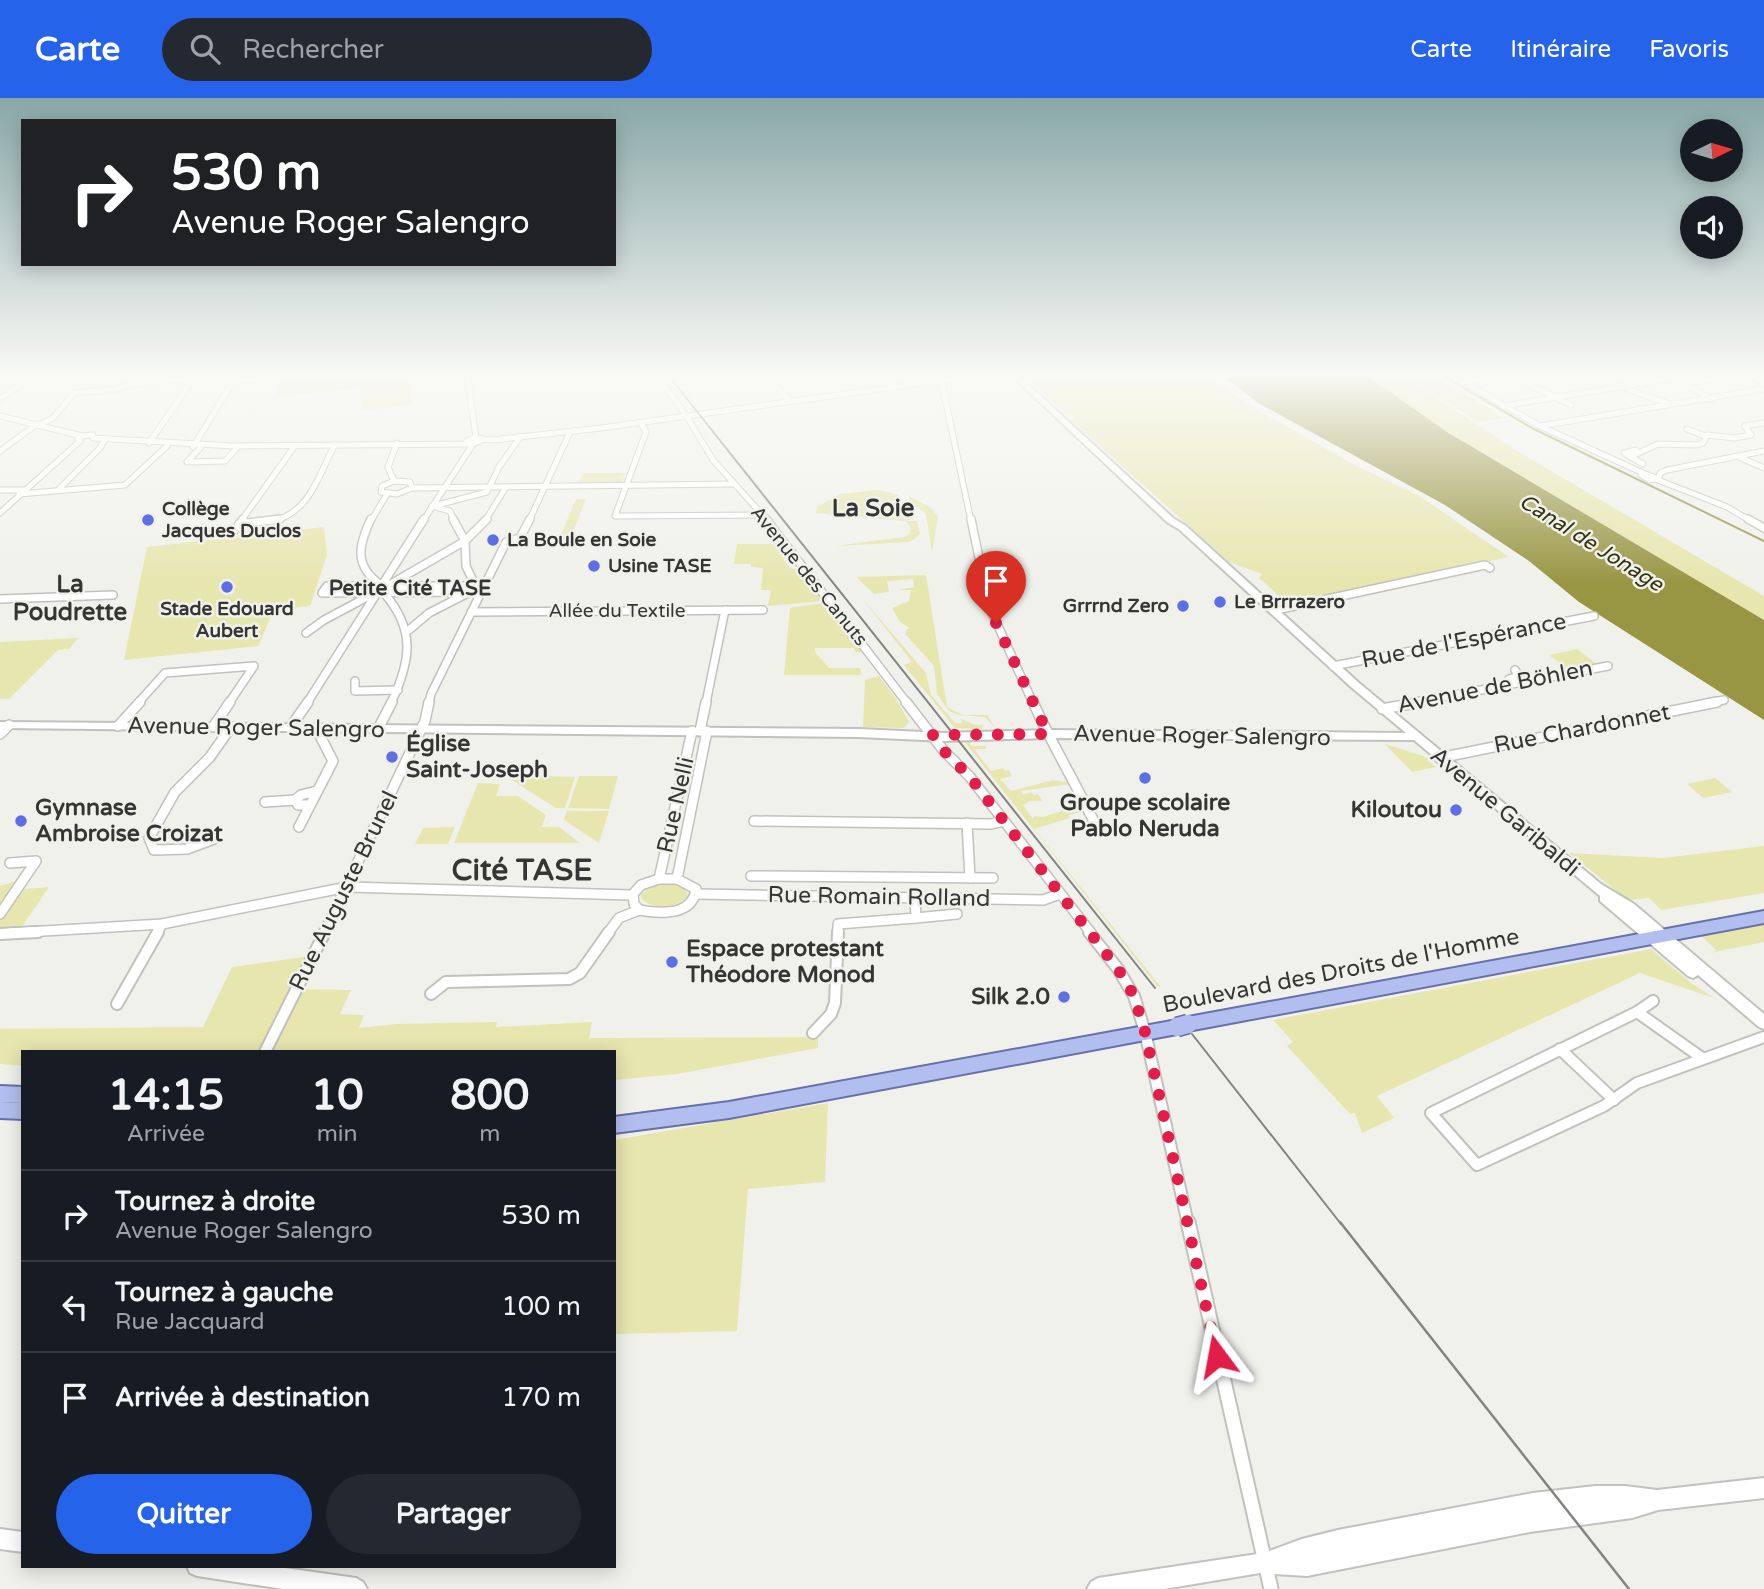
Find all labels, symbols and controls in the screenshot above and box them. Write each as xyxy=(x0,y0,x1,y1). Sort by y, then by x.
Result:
search box xyxy=(162,18,652,81)
text: Carte xyxy=(35,30,120,69)
icon: search xyxy=(186,30,224,68)
text: Rechercher xyxy=(242,34,384,65)
text: Carte xyxy=(1410,35,1472,64)
text: Itinéraire xyxy=(1510,35,1611,64)
text: Favoris xyxy=(1649,35,1729,64)
north arrow xyxy=(1680,119,1743,182)
map controls xyxy=(1680,119,1743,259)
text: 530 m xyxy=(171,144,321,203)
icon: right xyxy=(56,147,147,238)
button: sound xyxy=(1680,196,1743,259)
text: Avenue Roger Salengro xyxy=(171,204,530,242)
water label: Canal de Jonage xyxy=(1515,489,1668,598)
district label: La Soie xyxy=(832,494,915,523)
place label: Collège Jacques Duclos xyxy=(161,498,301,543)
street label: Avenue des Canuts xyxy=(746,502,872,650)
marker: Collège Jacques Duclos xyxy=(140,512,156,528)
place label: La Boule en Soie xyxy=(507,529,656,551)
marker: La Boule en Soie xyxy=(485,532,501,548)
pin xyxy=(966,551,1026,623)
place label: Usine TASE xyxy=(608,555,712,577)
marker: Usine TASE xyxy=(586,558,602,574)
icon: arrive xyxy=(977,562,1015,600)
district label: La Poudrette xyxy=(13,570,128,627)
district label: Petite Cité TASE xyxy=(329,576,491,601)
marker: Stade Edouard Aubert xyxy=(219,579,235,595)
place label: Le Brrrazero xyxy=(1234,591,1345,613)
marker: Le Brrrazero xyxy=(1212,594,1228,610)
place label: Grrrnd Zero xyxy=(1063,595,1169,617)
place label: Stade Edouard Aubert xyxy=(160,598,294,642)
marker: Grrrnd Zero xyxy=(1175,598,1191,614)
street label: Allée du Textile xyxy=(548,600,686,622)
street label: Rue de l'Espérance xyxy=(1359,607,1569,675)
street label: Avenue de Böhlen xyxy=(1395,654,1595,720)
street label: Rue Chardonnet xyxy=(1491,698,1673,760)
street label: Avenue Roger Salengro xyxy=(127,712,385,744)
street label: Avenue Roger Salengro xyxy=(1073,720,1331,752)
place label: Église Saint-Joseph xyxy=(406,730,548,784)
street label: Avenue Garibaldi xyxy=(1425,741,1585,883)
marker: Église Saint-Joseph xyxy=(384,749,400,765)
street label: Rue Nelli xyxy=(651,754,701,856)
marker: Groupe scolaire Pablo Neruda xyxy=(1137,770,1153,786)
street label: Rue Auguste Brunel xyxy=(283,787,405,995)
place label: Groupe scolaire Pablo Neruda xyxy=(1060,789,1230,843)
place label: Gymnase Ambroise Croizat xyxy=(35,794,223,848)
place label: Kiloutou xyxy=(1351,796,1442,824)
marker: Kiloutou xyxy=(1448,802,1464,818)
marker: Gymnase Ambroise Croizat xyxy=(13,813,29,829)
district label: Cité TASE xyxy=(452,852,592,889)
street label: Rue Romain Rolland xyxy=(767,881,991,913)
street label: Boulevard des Droits de l'Homme xyxy=(1160,923,1522,1019)
place label: Espace protestant Théodore Monod xyxy=(685,935,884,989)
marker: Espace protestant Théodore Monod xyxy=(664,954,680,970)
place label: Silk 2.0 xyxy=(971,983,1050,1011)
marker: Silk 2.0 xyxy=(1056,989,1072,1005)
text: 14:15 xyxy=(108,1070,224,1121)
text: 10 xyxy=(311,1070,364,1121)
text: 800 xyxy=(450,1070,529,1121)
text: Arrivée xyxy=(127,1120,205,1148)
text: min xyxy=(317,1120,358,1148)
text: m xyxy=(479,1120,500,1148)
text: Tournez à droite xyxy=(115,1186,315,1217)
icon: right xyxy=(56,1197,94,1235)
text: 530 m xyxy=(501,1200,581,1231)
text: Avenue Roger Salengro xyxy=(115,1217,373,1245)
text: Tournez à gauche xyxy=(115,1277,334,1308)
icon: left xyxy=(56,1288,94,1326)
text: 100 m xyxy=(501,1291,581,1322)
text: Rue Jacquard xyxy=(115,1308,265,1336)
position arrow xyxy=(1180,1319,1254,1393)
icon: arrive xyxy=(56,1379,94,1417)
text: Arrivée à destination xyxy=(115,1382,370,1413)
text: 170 m xyxy=(501,1382,581,1413)
button: Quitter xyxy=(56,1474,312,1554)
button: Partager xyxy=(326,1474,581,1554)

